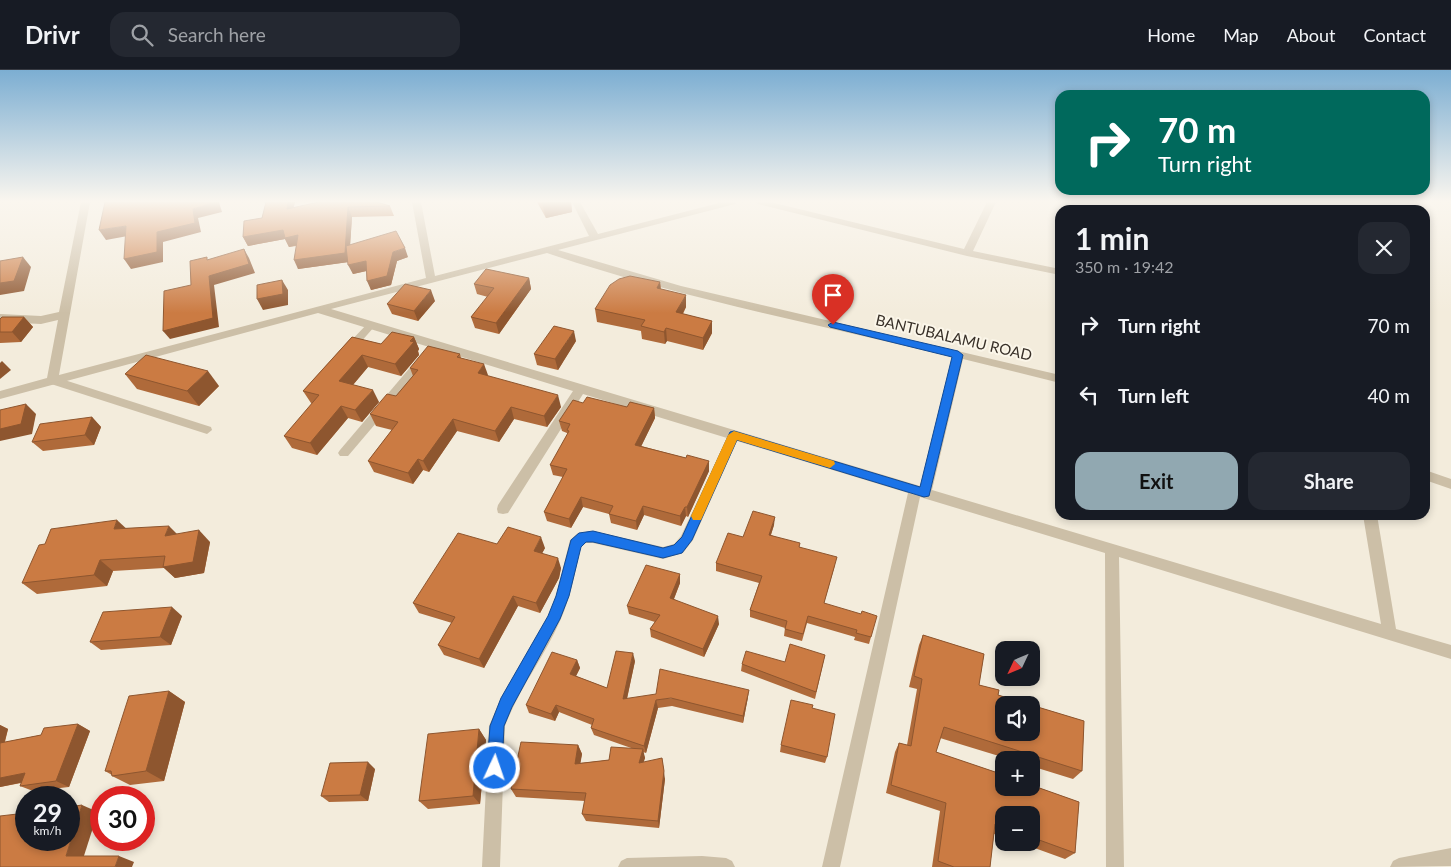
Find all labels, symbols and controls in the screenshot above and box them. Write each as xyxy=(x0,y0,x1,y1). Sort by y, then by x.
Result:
search box xyxy=(110,12,460,57)
text: Drivr xyxy=(25,20,80,49)
icon: search xyxy=(128,21,156,49)
text: Search here xyxy=(168,23,266,46)
text: Home xyxy=(1147,24,1195,46)
text: Map xyxy=(1223,24,1259,46)
text: About xyxy=(1287,24,1336,46)
text: Contact xyxy=(1364,24,1426,46)
text: 70 m xyxy=(1158,108,1236,150)
icon: right xyxy=(1075,110,1140,175)
text: Turn right xyxy=(1158,150,1252,177)
text: 1 min xyxy=(1075,220,1149,256)
button: close xyxy=(1358,222,1410,274)
text: 350 m · 19:42 xyxy=(1075,257,1174,276)
pin xyxy=(812,274,854,325)
icon: arrive xyxy=(819,281,847,309)
street label: BANTUBALAMU ROAD xyxy=(874,310,1034,364)
icon: right xyxy=(1075,311,1103,339)
text: Turn right xyxy=(1118,314,1200,337)
text: 70 m xyxy=(1367,314,1410,337)
icon: left xyxy=(1075,381,1103,409)
text: Turn left xyxy=(1118,384,1189,407)
text: 40 m xyxy=(1367,384,1410,407)
button: Exit xyxy=(1075,452,1238,510)
button: Share xyxy=(1248,452,1410,510)
north arrow xyxy=(995,641,1040,686)
map controls xyxy=(995,641,1040,851)
button: sound xyxy=(995,696,1040,741)
position arrow xyxy=(468,741,520,793)
button: + xyxy=(995,751,1040,796)
speed limit sign: 30 xyxy=(90,786,155,851)
text: 29 xyxy=(33,797,62,827)
button: − xyxy=(995,806,1040,851)
text: km/h xyxy=(33,823,62,838)

